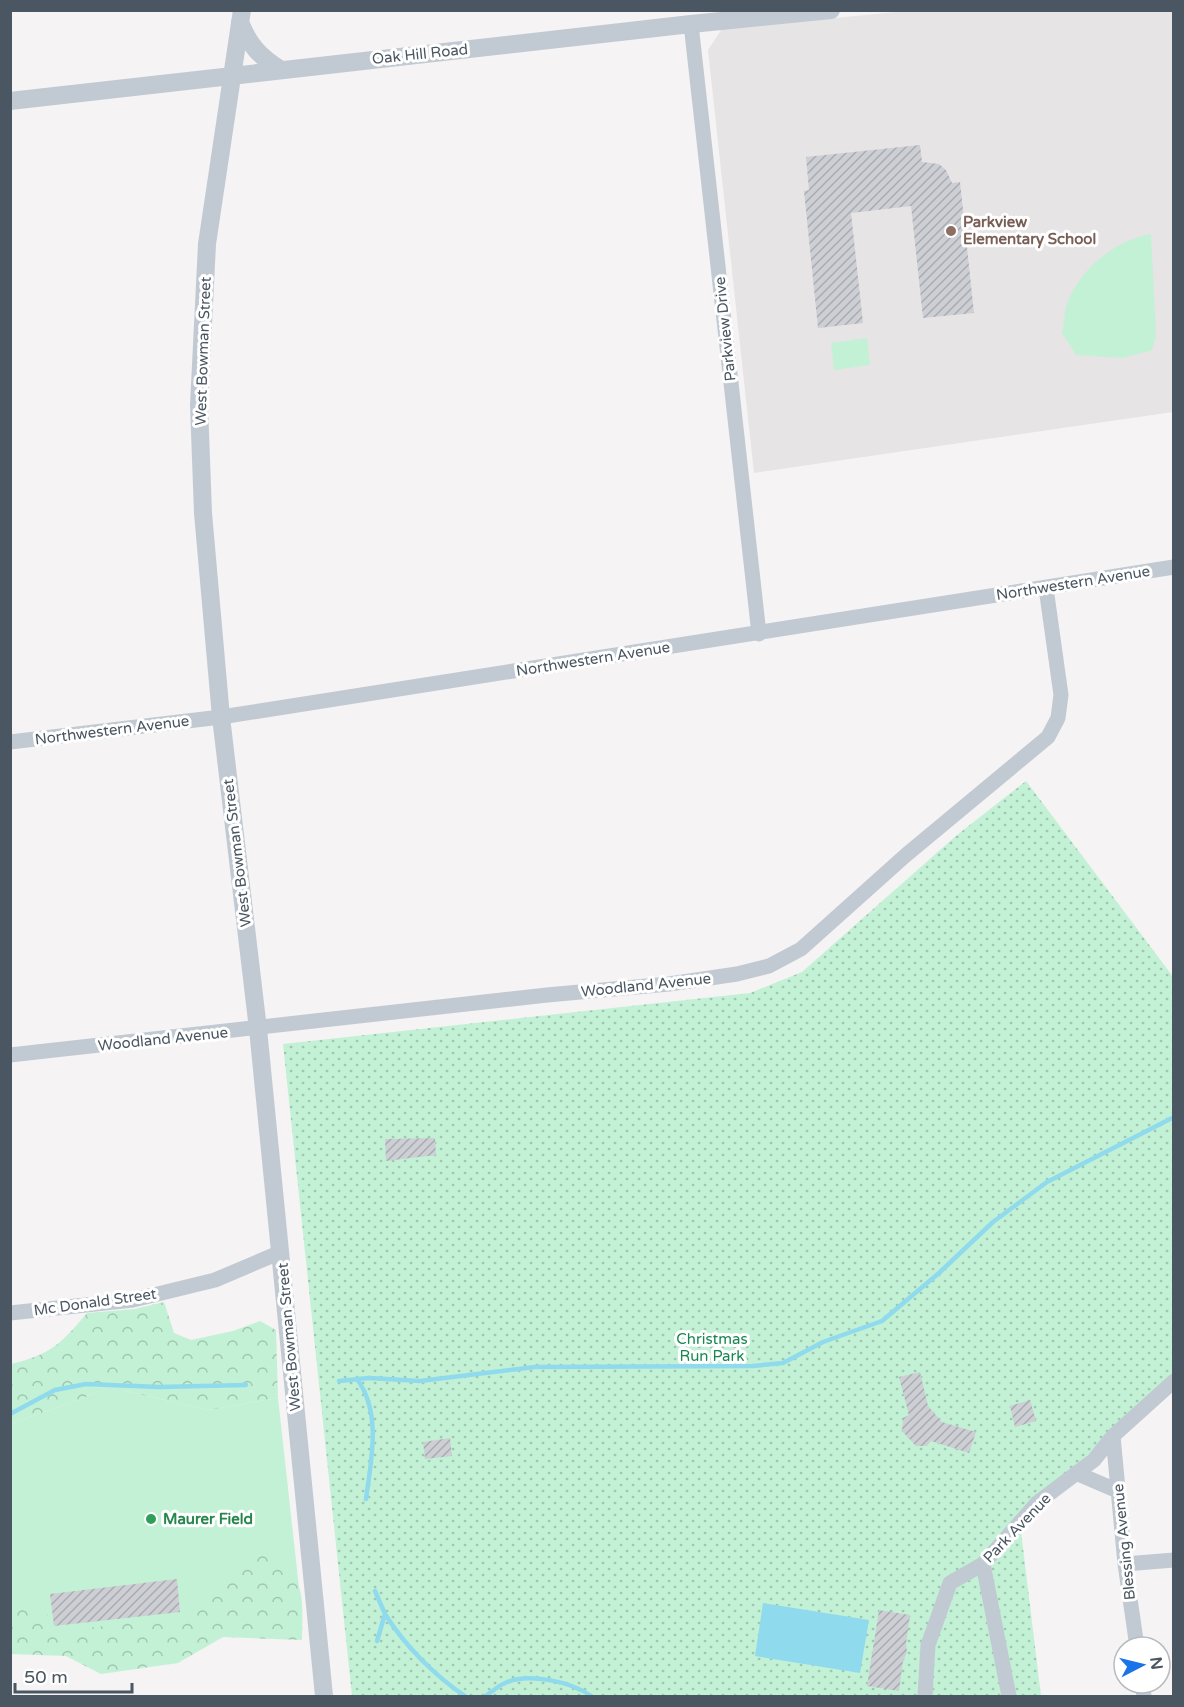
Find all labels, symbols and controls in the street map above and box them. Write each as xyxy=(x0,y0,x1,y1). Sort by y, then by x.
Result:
street label: Oak Hill Road xyxy=(371,40,469,68)
place label: Parkview Elementary School xyxy=(963,213,1096,249)
marker: Parkview Elementary School xyxy=(944,224,958,238)
street label: West Bowman Street xyxy=(191,276,215,426)
street label: Parkview Drive xyxy=(711,276,739,382)
street label: Northwestern Avenue xyxy=(995,562,1151,604)
street label: Northwestern Avenue xyxy=(515,638,671,680)
street label: Northwestern Avenue xyxy=(34,712,190,748)
street label: West Bowman Street xyxy=(219,778,255,928)
street label: Woodland Avenue xyxy=(580,969,712,1001)
street label: Woodland Avenue xyxy=(97,1023,229,1055)
street label: West Bowman Street xyxy=(274,1262,304,1412)
street label: Mc Donald Street xyxy=(32,1284,158,1320)
park label: Christmas Run Park xyxy=(676,1330,748,1365)
street label: Blessing Avenue xyxy=(1109,1483,1139,1601)
street label: Park Avenue xyxy=(979,1490,1055,1566)
place label: Maurer Field xyxy=(163,1510,253,1528)
marker: Maurer Field xyxy=(144,1512,158,1526)
north arrow xyxy=(1112,1635,1172,1695)
scale bar xyxy=(15,1656,132,1694)
text: N xyxy=(1145,1656,1167,1671)
text: 50 m xyxy=(24,1666,68,1688)

